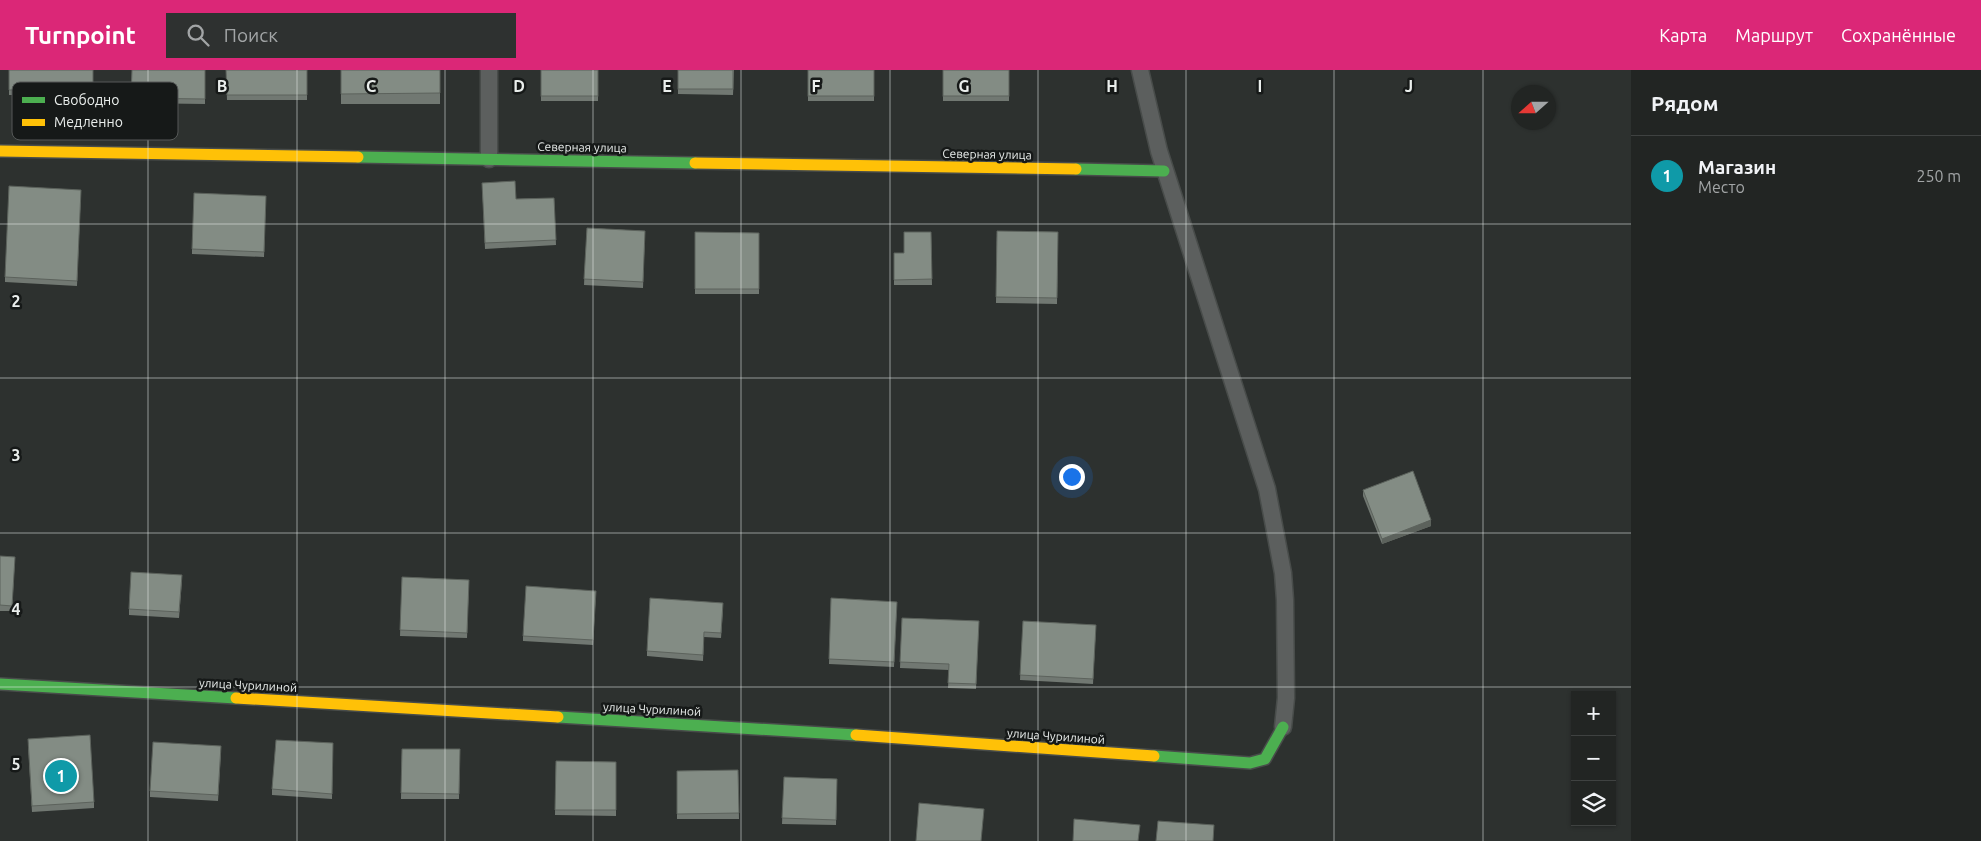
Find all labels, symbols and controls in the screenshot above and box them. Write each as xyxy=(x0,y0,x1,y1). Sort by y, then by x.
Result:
search box xyxy=(166,13,516,58)
icon: search xyxy=(184,21,212,49)
text: Turnpoint xyxy=(25,22,136,49)
text: Поиск xyxy=(224,24,278,46)
text: Карта xyxy=(1659,25,1707,45)
text: Маршрут xyxy=(1735,25,1813,45)
text: Сохранённые xyxy=(1841,25,1956,45)
text: B xyxy=(217,77,227,95)
text: C xyxy=(366,77,376,95)
text: D xyxy=(513,77,525,95)
text: E xyxy=(662,77,672,95)
text: F xyxy=(812,77,821,95)
text: G xyxy=(958,77,970,95)
text: H xyxy=(1106,77,1118,95)
text: I xyxy=(1258,77,1262,95)
text: J xyxy=(1405,77,1413,95)
legend xyxy=(12,82,178,140)
north arrow xyxy=(1511,85,1556,130)
text: Рядом xyxy=(1651,91,1719,115)
text: Свободно xyxy=(54,92,119,108)
text: Медленно xyxy=(54,114,123,130)
street label: Северная улица xyxy=(537,140,627,154)
street label: Северная улица xyxy=(942,147,1032,161)
text: Магазин xyxy=(1698,156,1776,178)
text: 1 xyxy=(1662,167,1672,185)
text: 250 m xyxy=(1916,167,1961,185)
text: Место xyxy=(1698,178,1745,196)
text: 2 xyxy=(11,292,21,310)
text: 3 xyxy=(11,446,21,464)
your location xyxy=(1059,464,1085,490)
text: 4 xyxy=(11,600,21,618)
street label: улица Чурилиной xyxy=(199,676,297,694)
map controls xyxy=(1571,691,1616,826)
button: + xyxy=(1571,691,1616,736)
street label: улица Чурилиной xyxy=(603,700,701,718)
street label: улица Чурилиной xyxy=(1007,726,1105,746)
button: − xyxy=(1571,736,1616,781)
text: 5 xyxy=(11,755,21,773)
pin: 1 xyxy=(45,757,77,795)
button: layers xyxy=(1571,781,1616,826)

